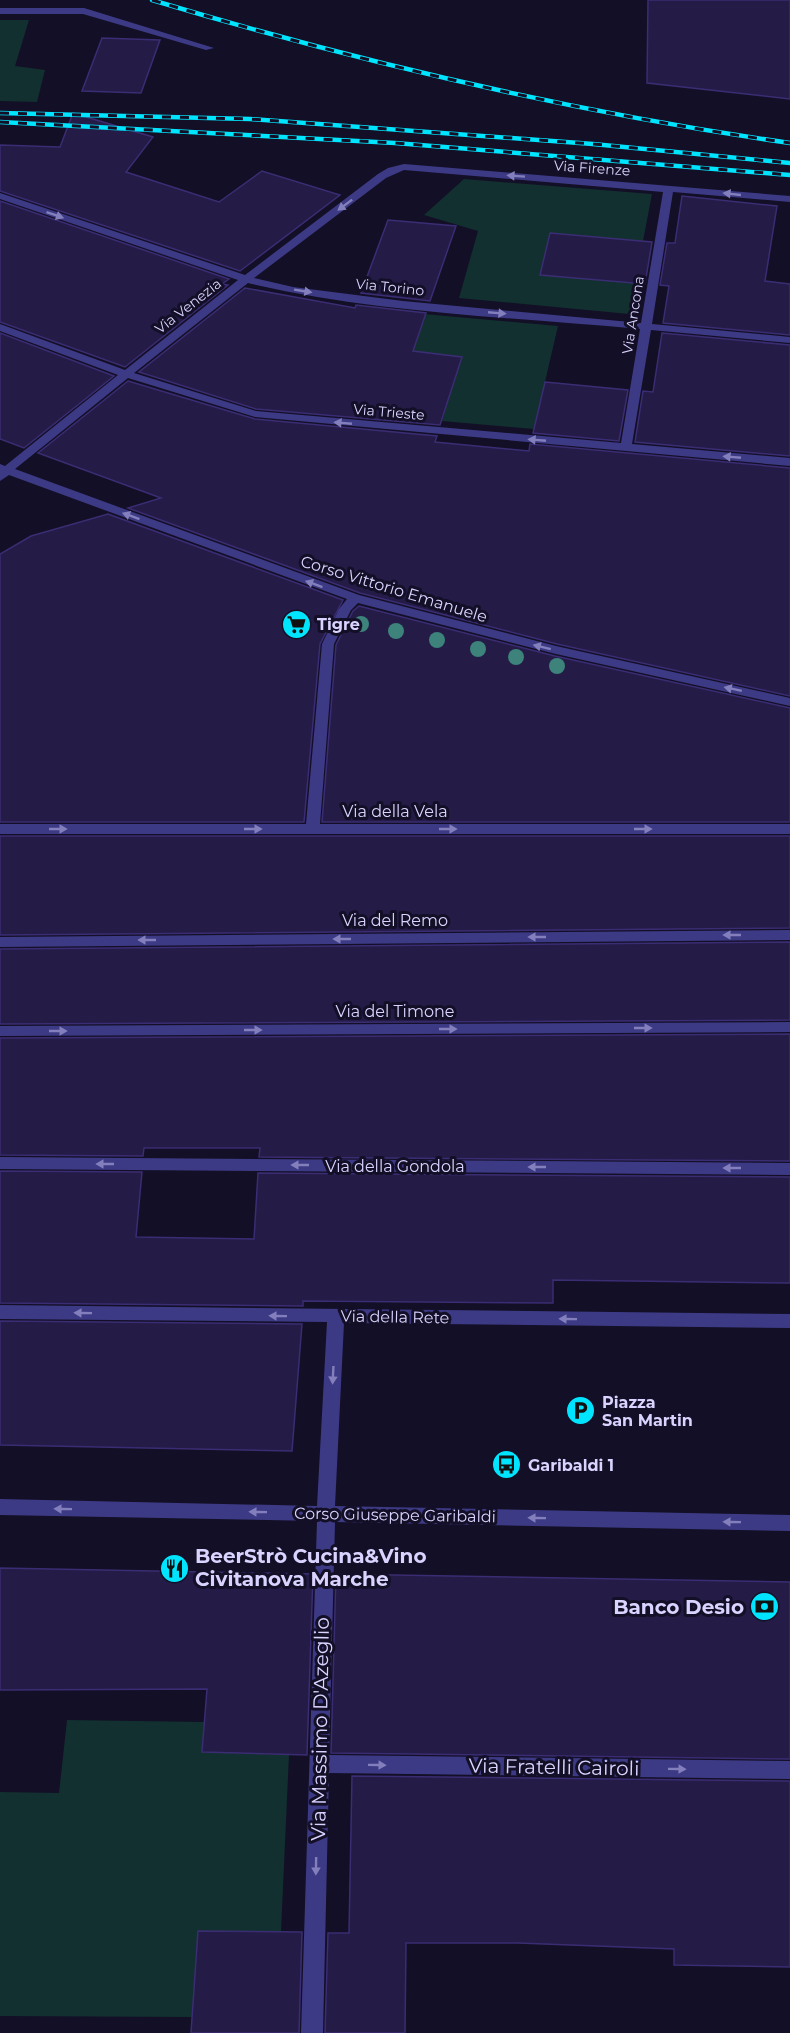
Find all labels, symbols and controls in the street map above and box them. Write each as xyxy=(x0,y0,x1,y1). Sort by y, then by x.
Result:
street label: Via Firenze xyxy=(553,156,631,180)
one-way arrow xyxy=(507,171,526,181)
one-way arrow xyxy=(722,189,741,199)
one-way arrow xyxy=(337,198,352,210)
one-way arrow xyxy=(46,211,64,221)
street label: Via Venezia xyxy=(151,274,225,338)
street label: Via Torino xyxy=(355,274,425,300)
street label: Via Ancona xyxy=(618,275,648,355)
one-way arrow xyxy=(294,287,313,296)
one-way arrow xyxy=(488,308,507,318)
street label: Via Trieste xyxy=(353,400,425,424)
one-way arrow xyxy=(334,418,353,428)
one-way arrow xyxy=(528,435,547,445)
one-way arrow xyxy=(722,452,741,462)
one-way arrow xyxy=(122,511,140,521)
street label: Corso Vittorio Emanuele xyxy=(298,552,490,626)
one-way arrow xyxy=(305,578,323,588)
supermarket icon: Tigre xyxy=(280,608,312,640)
place label: Tigre xyxy=(317,615,360,634)
one-way arrow xyxy=(533,642,552,652)
one-way arrow xyxy=(724,684,742,694)
street label: Via della Vela xyxy=(342,802,448,821)
one-way arrow xyxy=(49,824,68,834)
one-way arrow xyxy=(244,824,263,834)
one-way arrow xyxy=(439,824,458,834)
one-way arrow xyxy=(634,824,653,834)
street label: Via del Remo xyxy=(342,911,448,930)
one-way arrow xyxy=(722,931,741,940)
one-way arrow xyxy=(527,932,546,942)
one-way arrow xyxy=(332,934,351,944)
one-way arrow xyxy=(137,935,156,945)
street label: Via del Timone xyxy=(336,1002,454,1021)
one-way arrow xyxy=(634,1023,653,1033)
one-way arrow xyxy=(439,1024,458,1034)
one-way arrow xyxy=(244,1025,263,1035)
one-way arrow xyxy=(49,1026,68,1036)
street label: Via della Gondola xyxy=(325,1157,465,1176)
one-way arrow xyxy=(95,1159,114,1169)
one-way arrow xyxy=(290,1160,309,1170)
one-way arrow xyxy=(527,1162,546,1172)
one-way arrow xyxy=(722,1163,741,1173)
street label: Via della Rete xyxy=(341,1307,449,1327)
one-way arrow xyxy=(73,1308,92,1318)
one-way arrow xyxy=(268,1311,287,1321)
one-way arrow xyxy=(558,1314,577,1324)
one-way arrow xyxy=(328,1365,338,1384)
place label: Piazza San Martin xyxy=(602,1393,693,1430)
parking icon: Piazza San Martin xyxy=(565,1395,597,1427)
bus stop icon: Garibaldi 1 xyxy=(491,1449,523,1481)
place label: Garibaldi 1 xyxy=(528,1456,614,1475)
one-way arrow xyxy=(53,1504,72,1513)
street label: Corso Giuseppe Garibaldi xyxy=(294,1504,496,1526)
one-way arrow xyxy=(248,1507,267,1517)
one-way arrow xyxy=(527,1513,546,1523)
one-way arrow xyxy=(722,1517,741,1526)
place label: BeerStrò Cucina&Vino Civitanova Marche xyxy=(195,1544,427,1591)
restaurant icon: BeerStrò Cucina&Vino Civitanova Marche xyxy=(158,1552,190,1584)
bank icon: Banco Desio xyxy=(749,1591,781,1623)
place label: Banco Desio xyxy=(613,1595,744,1619)
street label: Via Massimo D'Azeglio xyxy=(306,1617,334,1841)
street label: Via Fratelli Cairoli xyxy=(468,1754,640,1780)
one-way arrow xyxy=(368,1760,387,1769)
one-way arrow xyxy=(668,1764,687,1774)
one-way arrow xyxy=(312,1856,321,1875)

